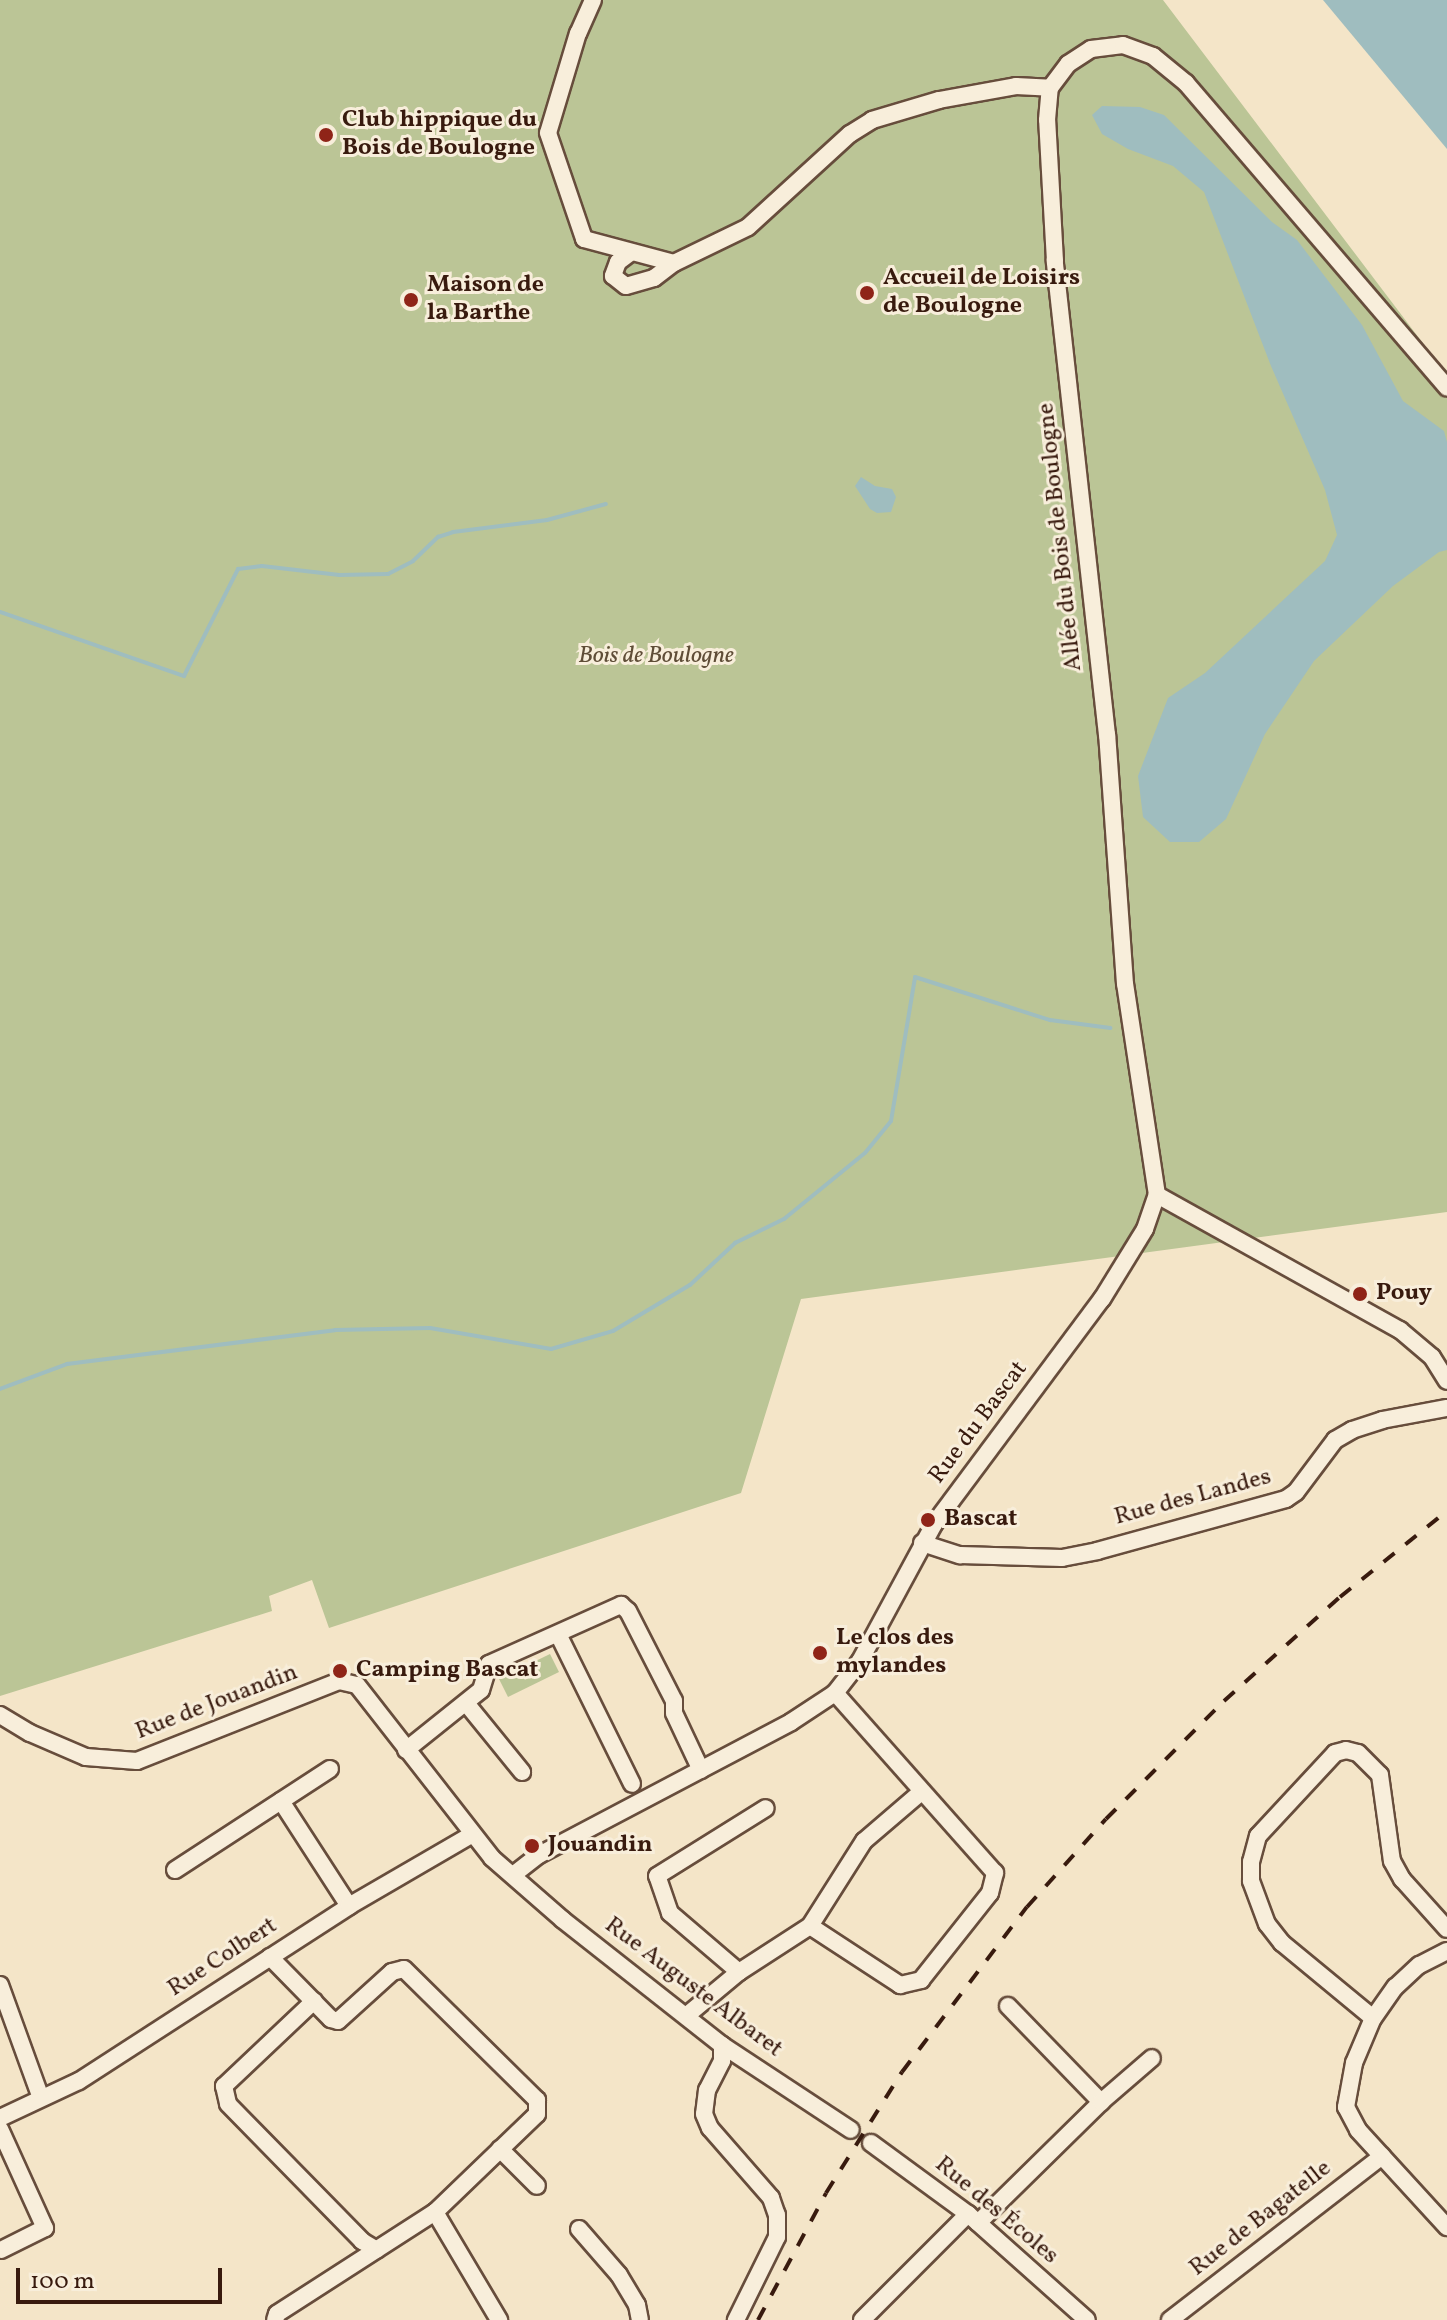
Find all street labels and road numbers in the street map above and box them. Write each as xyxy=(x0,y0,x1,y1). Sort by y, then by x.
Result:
street label: Allée du Bois de Boulogne xyxy=(1033,401,1089,673)
street label: Rue du Bascat xyxy=(924,1356,1034,1490)
street label: Rue des Landes xyxy=(1112,1463,1274,1533)
street label: Rue de Jouandin xyxy=(132,1659,302,1747)
street label: Rue Colbert xyxy=(163,1912,283,2004)
street label: Rue Auguste Albaret xyxy=(598,1912,788,2064)
street label: Rue des Écoles xyxy=(928,2151,1064,2271)
street label: Rue de Bagatelle xyxy=(1184,2155,1338,2283)

